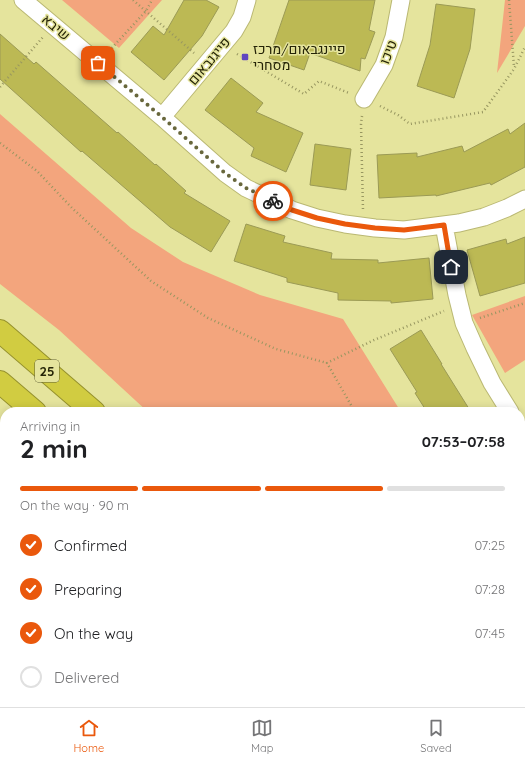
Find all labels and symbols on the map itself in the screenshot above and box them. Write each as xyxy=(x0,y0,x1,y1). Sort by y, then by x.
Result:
street label: שיבא xyxy=(38,10,74,44)
street label: פייגנבאום xyxy=(184,33,234,89)
street label: טיכו xyxy=(375,37,401,67)
place label: פיינגבאום/מרכז מסחרי xyxy=(253,40,346,74)
pin xyxy=(81,46,115,80)
marker: פיינגבאום/מרכז מסחרי xyxy=(240,52,250,62)
courier xyxy=(253,181,293,221)
pin xyxy=(434,250,468,284)
road number: 25 xyxy=(35,360,59,382)

